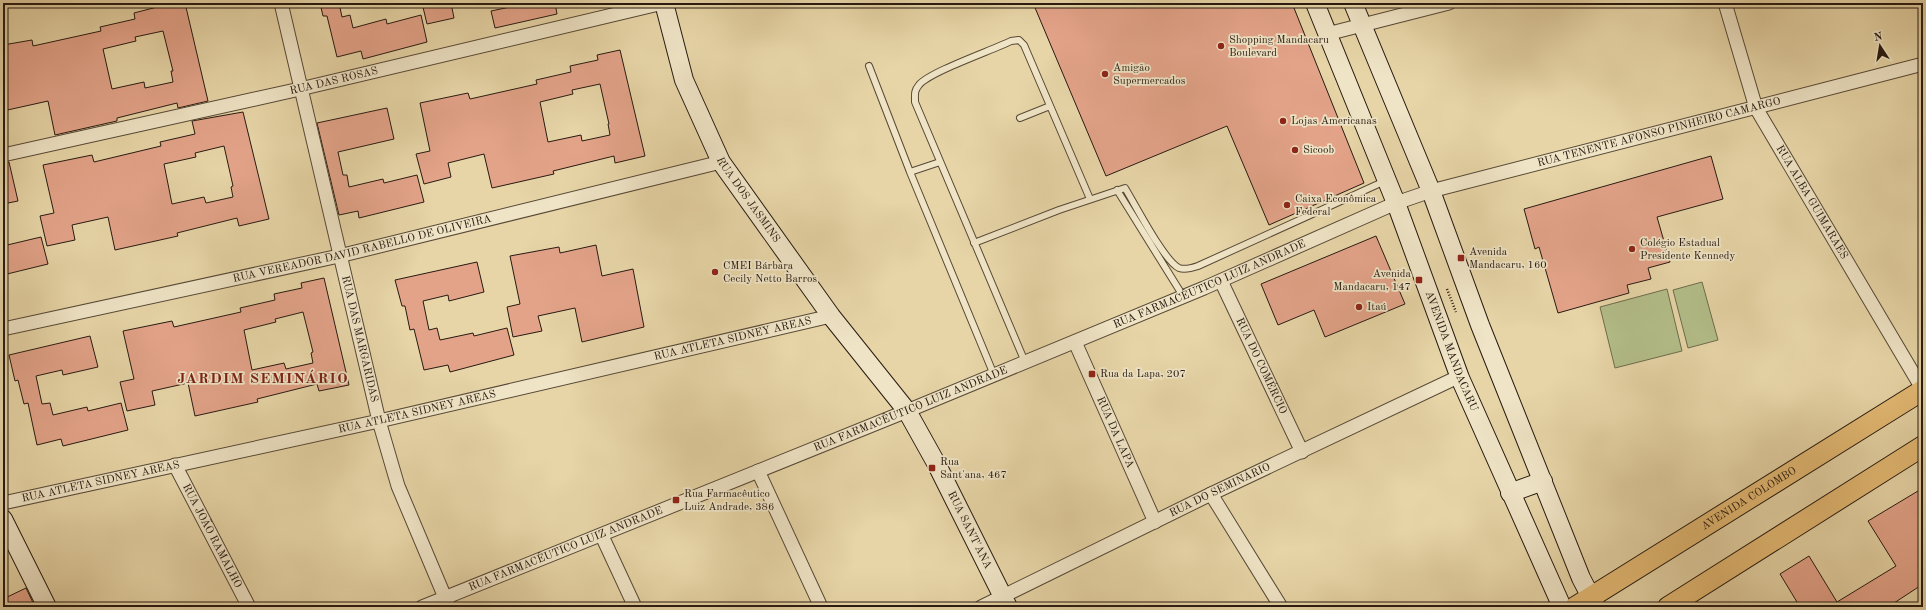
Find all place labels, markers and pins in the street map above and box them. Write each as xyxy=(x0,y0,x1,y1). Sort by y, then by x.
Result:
place label: Shopping Mandacaru Boulevard xyxy=(1229,35,1329,59)
marker: Shopping Mandacaru Boulevard xyxy=(1216,41,1226,51)
place label: Amigão Supermercados xyxy=(1113,63,1186,87)
marker: Amigão Supermercados xyxy=(1100,69,1110,79)
marker: Lojas Americanas xyxy=(1278,116,1288,126)
place label: Lojas Americanas xyxy=(1291,116,1377,127)
marker: Sicoob xyxy=(1290,145,1300,155)
place label: Sicoob xyxy=(1303,145,1334,156)
place label: Caixa Econômica Federal xyxy=(1295,194,1377,218)
marker: Caixa Econômica Federal xyxy=(1282,200,1292,210)
place label: Colégio Estadual Presidente Kennedy xyxy=(1640,238,1736,262)
marker: Colégio Estadual Presidente Kennedy xyxy=(1627,244,1637,254)
place label: Avenida Mandacaru, 160 xyxy=(1469,247,1547,271)
marker: Avenida Mandacaru, 160 xyxy=(1456,253,1466,263)
place label: CMEI Bárbara Cecily Netto Barros xyxy=(723,261,817,285)
marker: CMEI Bárbara Cecily Netto Barros xyxy=(710,267,720,277)
place label: Avenida Mandacaru, 147 xyxy=(1333,269,1412,293)
marker: Avenida Mandacaru, 147 xyxy=(1414,275,1424,285)
marker: Itaú xyxy=(1354,302,1364,312)
place label: Itaú xyxy=(1367,302,1387,313)
marker: Rua da Lapa, 207 xyxy=(1087,369,1097,379)
place label: Rua da Lapa, 207 xyxy=(1100,369,1186,380)
place label: Rua Sant'ana, 467 xyxy=(940,457,1007,481)
marker: Rua Sant'ana, 467 xyxy=(927,463,937,473)
place label: Rua Farmacêutico Luiz Andrade, 386 xyxy=(684,489,774,513)
marker: Rua Farmacêutico Luiz Andrade, 386 xyxy=(671,495,681,505)

